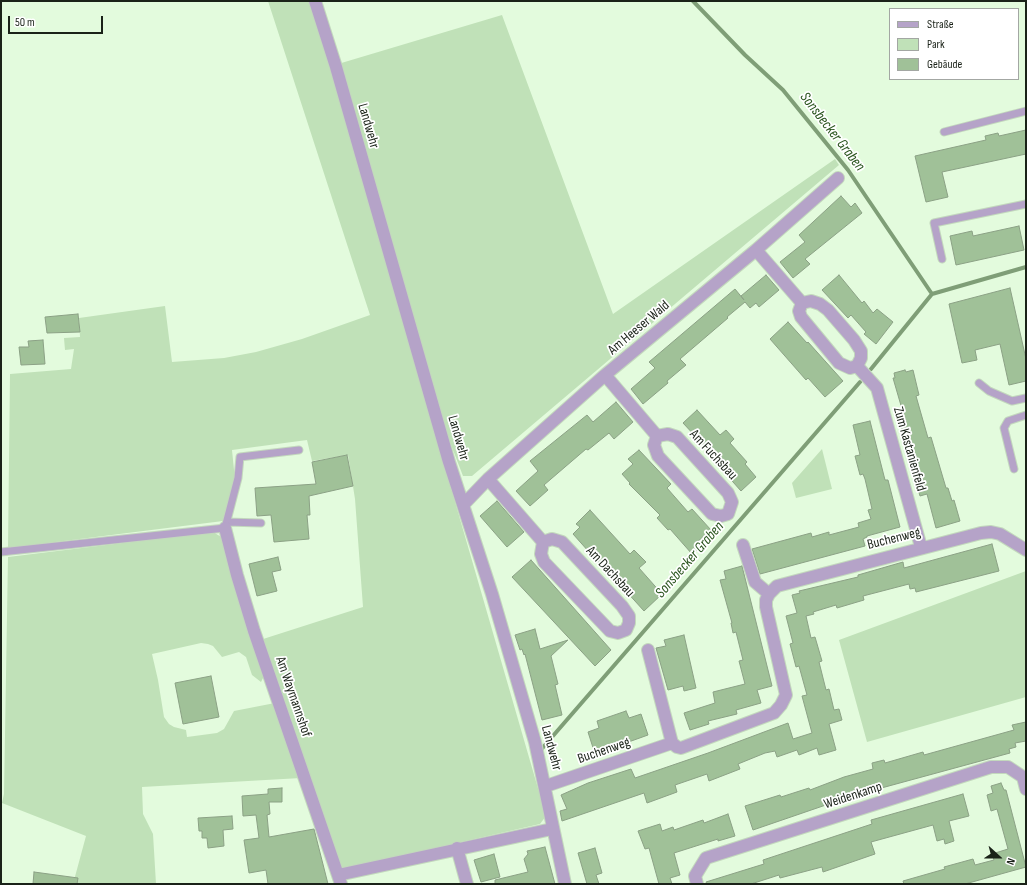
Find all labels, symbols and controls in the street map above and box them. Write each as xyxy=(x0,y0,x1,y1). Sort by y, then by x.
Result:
scale bar xyxy=(10,8,105,34)
legend xyxy=(889,8,1019,80)
text: 50 m xyxy=(15,15,35,30)
text: Straße xyxy=(927,17,954,32)
text: Park xyxy=(927,37,945,52)
text: Gebäude xyxy=(927,57,962,72)
water label: Sonsbecker Graben xyxy=(796,89,868,175)
street label: Landwehr xyxy=(354,102,382,150)
street label: Am Heeser Wald xyxy=(605,297,673,359)
street label: Zum Kastanienfeld xyxy=(889,405,929,493)
street label: Landwehr xyxy=(444,414,472,462)
street label: Am Fuchsbau xyxy=(686,426,740,484)
water label: Sonsbecker Graben xyxy=(652,518,728,602)
street label: Buchenweg xyxy=(866,524,922,554)
street label: Am Dachsbau xyxy=(582,543,638,601)
street label: Am Waymannshof xyxy=(271,655,315,739)
street label: Landwehr xyxy=(537,724,565,772)
street label: Buchenweg xyxy=(576,734,632,768)
street label: Weidenkamp xyxy=(822,779,884,813)
north arrow xyxy=(979,837,1019,877)
text: N xyxy=(1004,856,1018,867)

